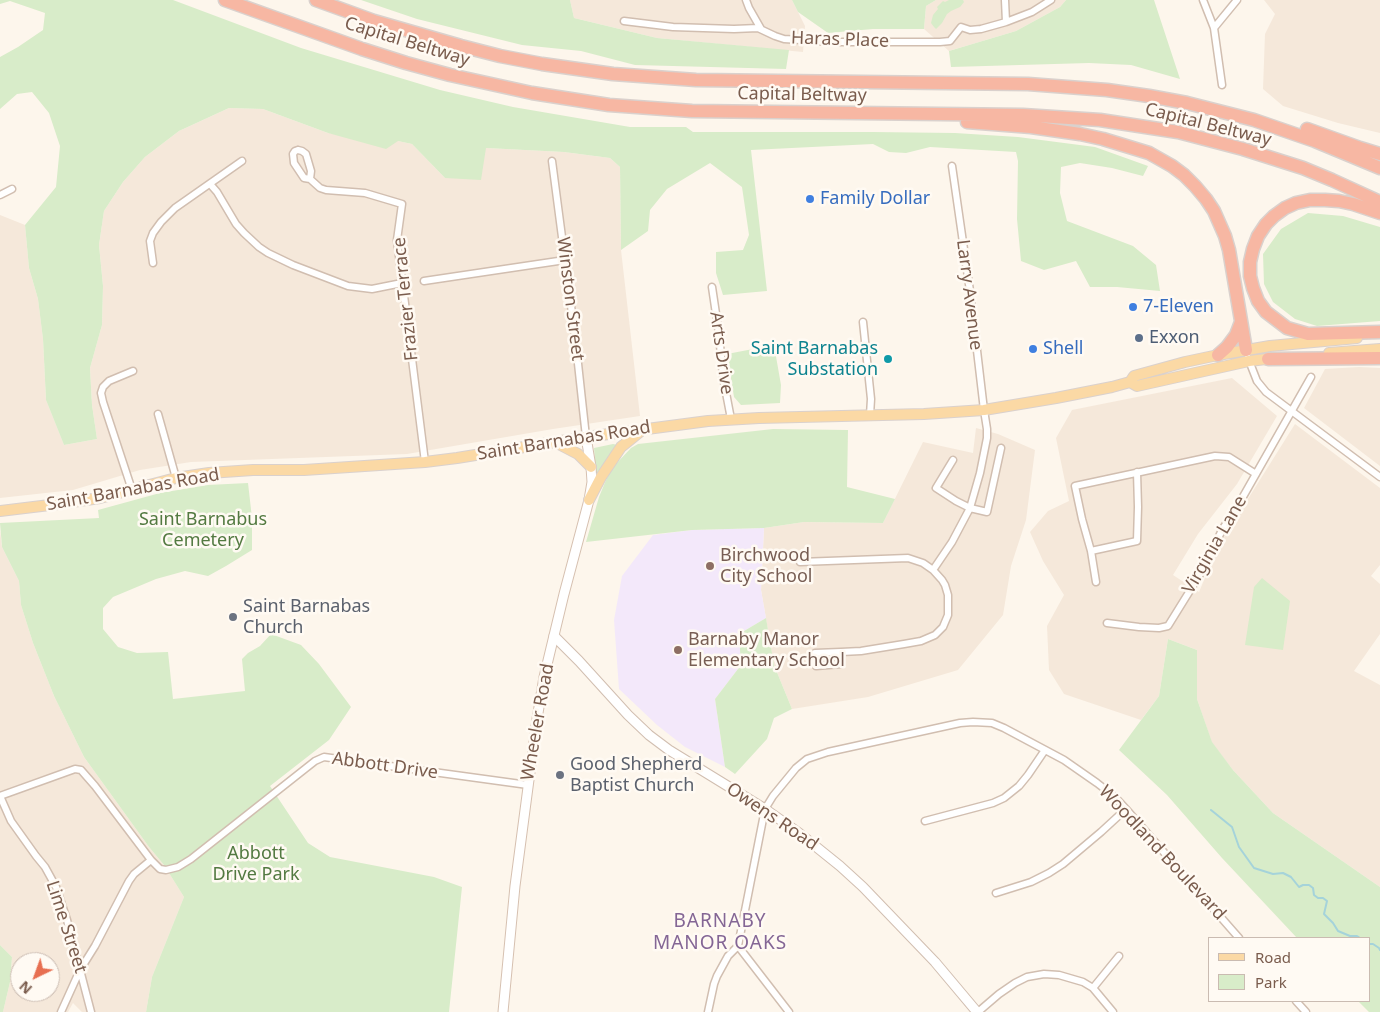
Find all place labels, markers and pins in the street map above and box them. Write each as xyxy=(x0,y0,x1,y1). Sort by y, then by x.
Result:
place label: Family Dollar xyxy=(820,188,930,210)
marker: Family Dollar xyxy=(804,193,816,205)
place label: 7-Eleven xyxy=(1143,296,1214,318)
marker: 7-Eleven xyxy=(1127,301,1139,313)
place label: Exxon xyxy=(1149,327,1200,349)
marker: Exxon xyxy=(1133,332,1145,344)
place label: Saint Barnabas Substation xyxy=(751,338,878,380)
place label: Shell xyxy=(1043,338,1083,360)
marker: Shell xyxy=(1027,343,1039,355)
marker: Saint Barnabas Substation xyxy=(882,353,894,365)
place label: Birchwood City School xyxy=(720,545,812,588)
marker: Birchwood City School xyxy=(704,560,716,572)
place label: Saint Barnabas Church xyxy=(243,596,370,638)
marker: Saint Barnabas Church xyxy=(227,611,239,623)
place label: Barnaby Manor Elementary School xyxy=(688,629,845,672)
marker: Barnaby Manor Elementary School xyxy=(672,644,684,656)
place label: Good Shepherd Baptist Church xyxy=(570,754,702,796)
marker: Good Shepherd Baptist Church xyxy=(554,769,566,781)

